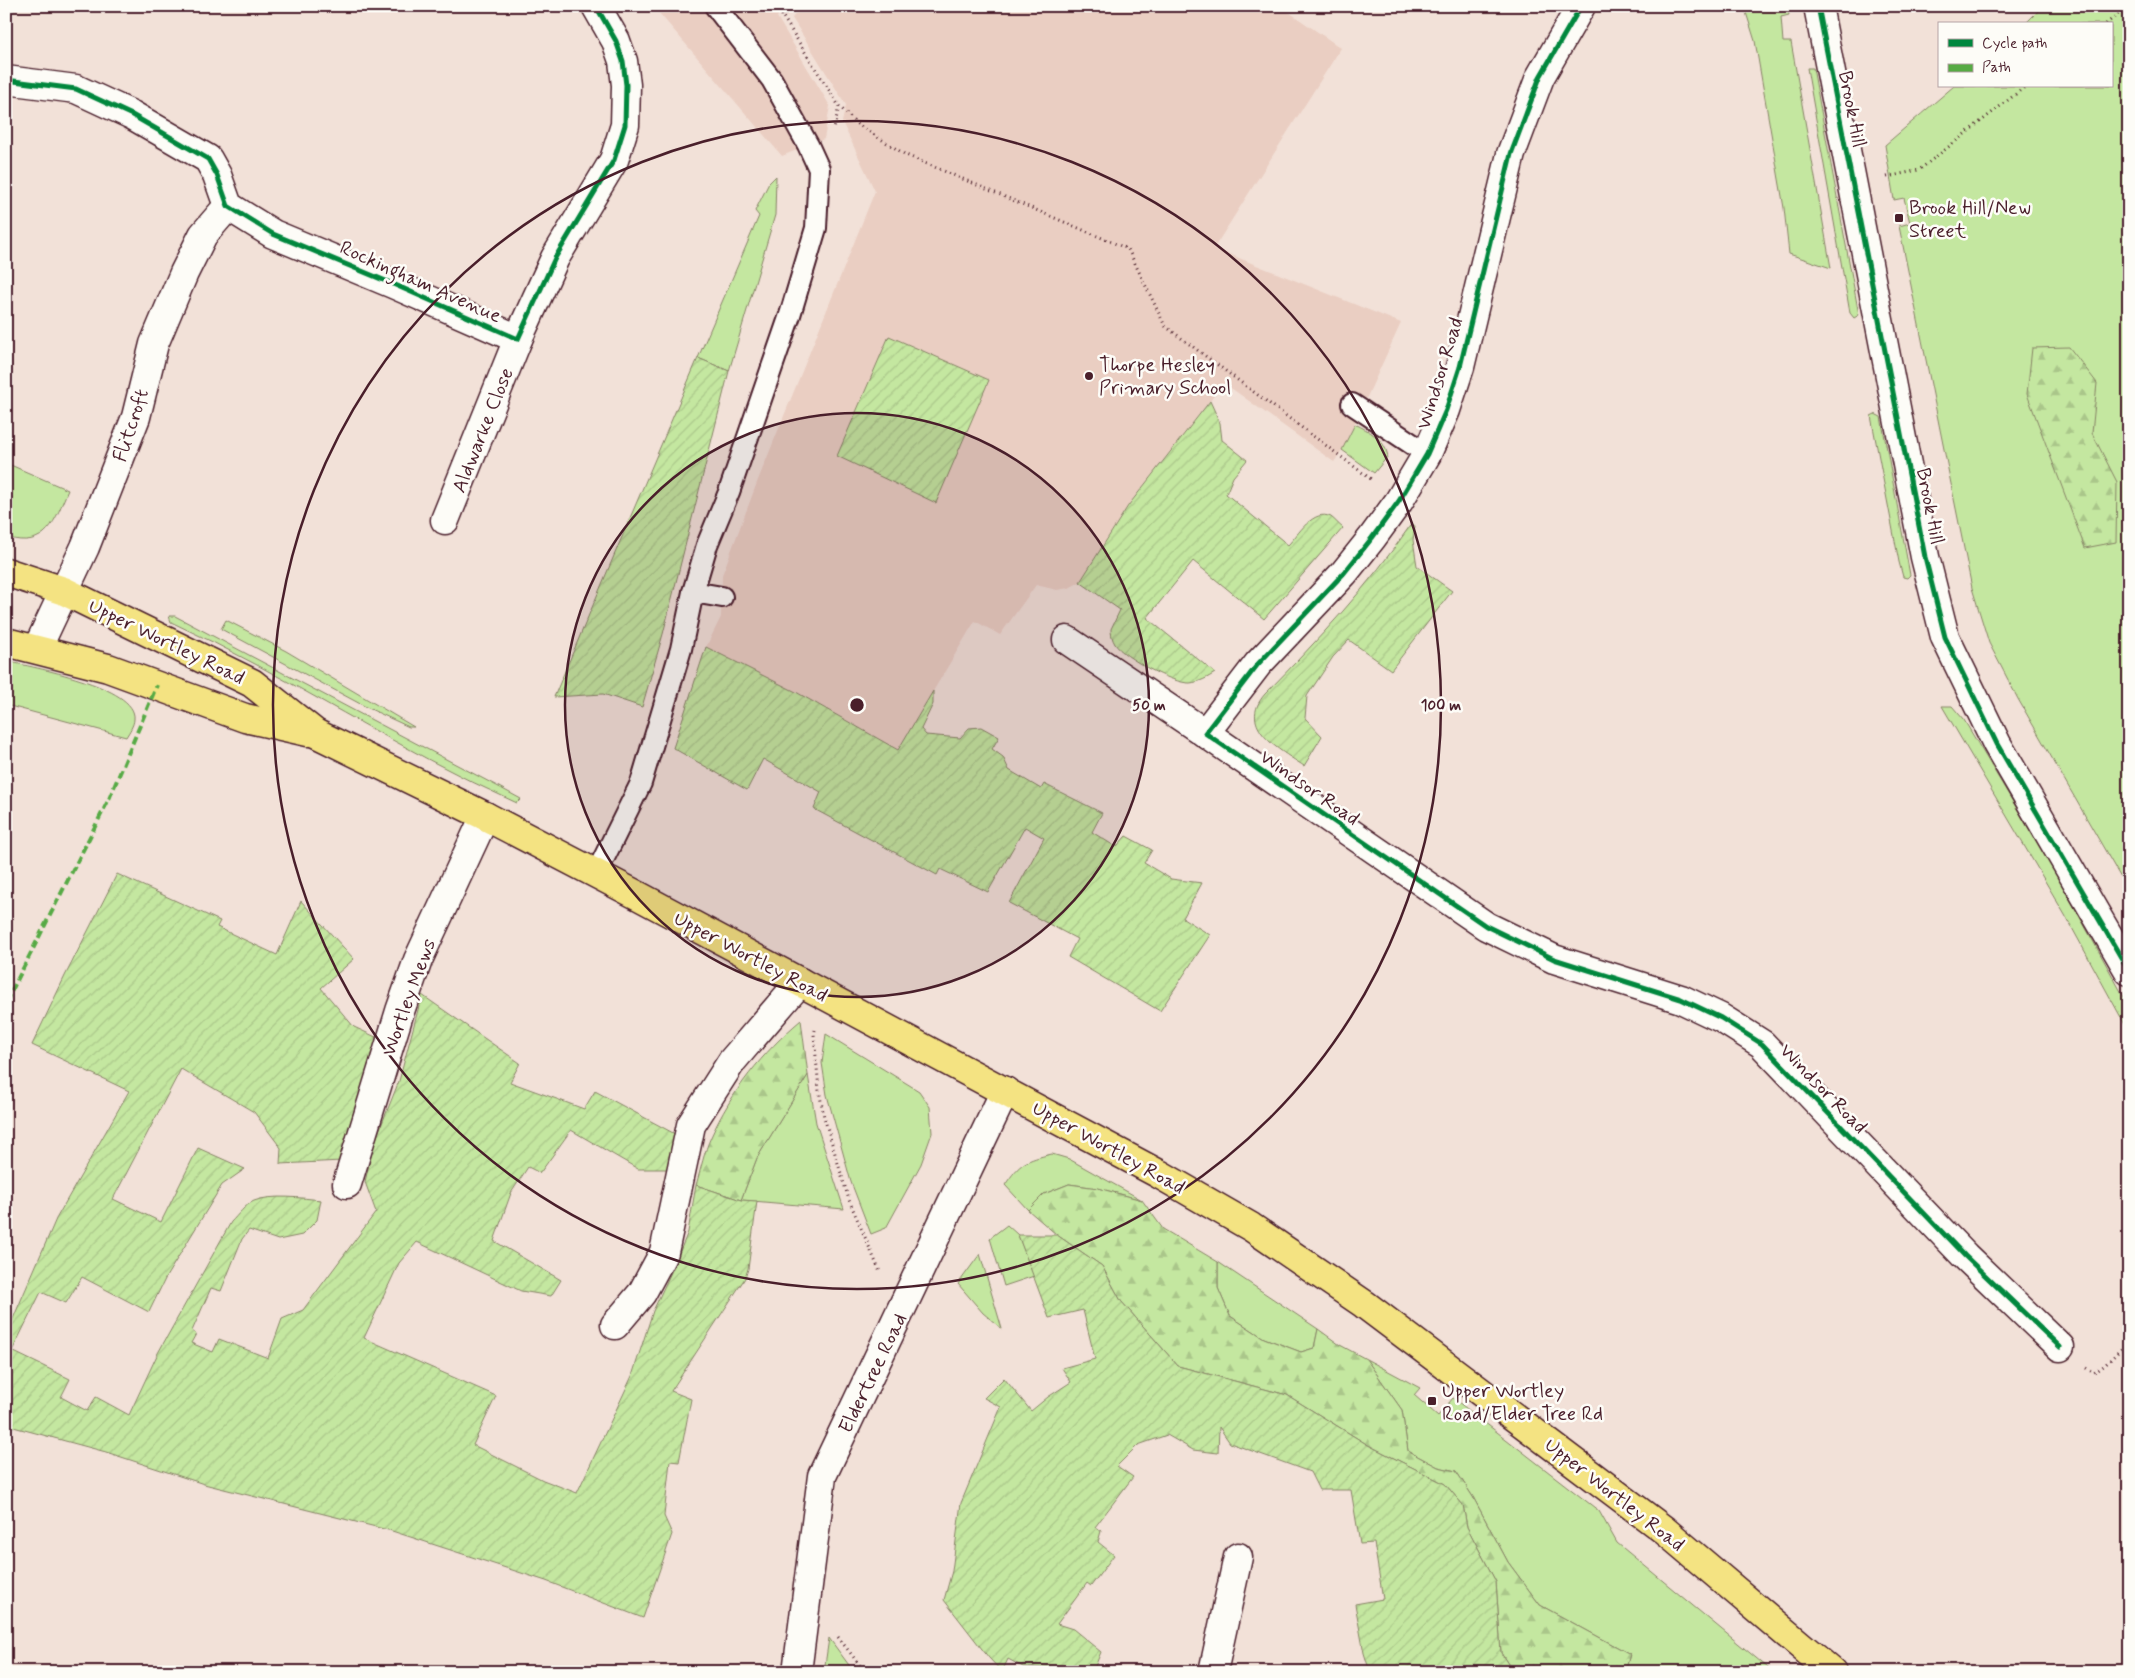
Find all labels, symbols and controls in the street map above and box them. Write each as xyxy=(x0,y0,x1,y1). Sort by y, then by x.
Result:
legend xyxy=(1938,22,2112,88)
text: Cycle path xyxy=(1982,34,2047,54)
text: Path xyxy=(1982,58,2011,78)
street label: Brook Hill xyxy=(1831,69,1872,150)
place label: Brook Hill/New Street xyxy=(1909,195,2031,245)
marker: Brook Hill/New Street xyxy=(1893,212,1905,224)
street label: Rockingham Avenue xyxy=(335,235,506,332)
street label: Windsor Road xyxy=(1411,314,1470,433)
place label: Thorpe Hesley Primary School xyxy=(1099,352,1231,402)
street label: Aldwarke Close xyxy=(446,364,521,497)
marker: Thorpe Hesley Primary School xyxy=(1083,370,1095,382)
street label: Flitcroft xyxy=(107,385,156,465)
street label: Brook Hill xyxy=(1909,466,1950,547)
street label: Upper Wortley Road xyxy=(84,593,249,692)
centre of rings xyxy=(848,696,866,714)
text: 50 m xyxy=(1132,696,1166,716)
text: 100 m xyxy=(1421,696,1461,716)
street label: Windsor Road xyxy=(1254,744,1364,833)
street label: Upper Wortley Road xyxy=(669,905,832,1009)
street label: Wortley Mews xyxy=(376,935,443,1060)
street label: Windsor Road xyxy=(1773,1038,1873,1140)
street label: Upper Wortley Road xyxy=(1027,1095,1189,1201)
street label: Eldertree Road xyxy=(833,1309,914,1438)
place label: Upper Wortley Road/Elder Tree Rd xyxy=(1442,1378,1603,1428)
marker: Upper Wortley Road/Elder Tree Rd xyxy=(1426,1395,1438,1407)
street label: Upper Wortley Road xyxy=(1539,1432,1690,1558)

